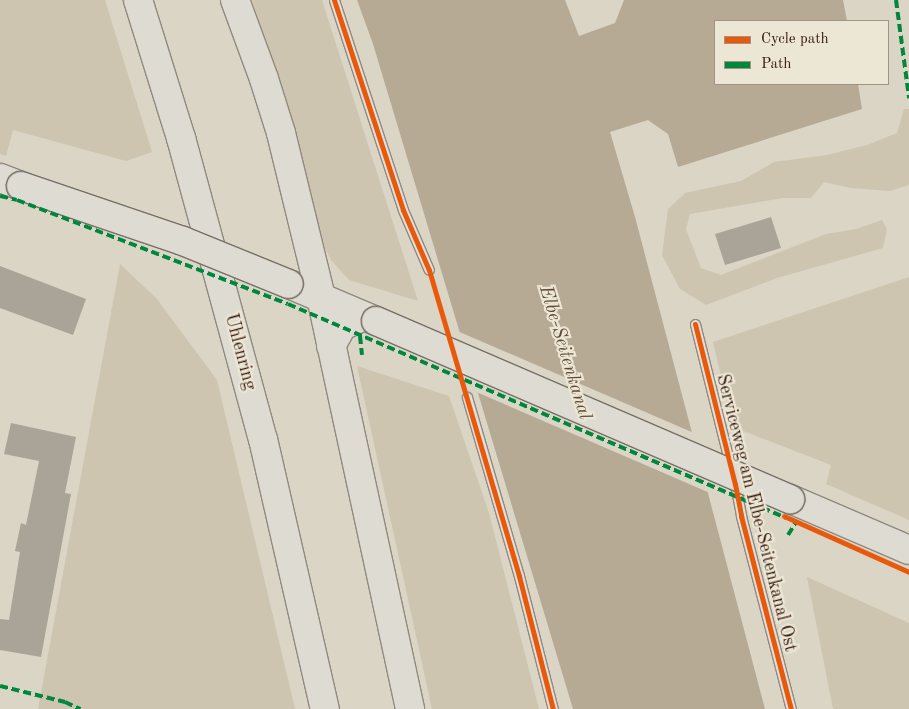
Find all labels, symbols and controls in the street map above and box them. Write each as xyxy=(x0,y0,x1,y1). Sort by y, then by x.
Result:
legend xyxy=(714,20,889,85)
text: Cycle path xyxy=(761,32,829,47)
text: Path xyxy=(761,57,791,72)
water label: Elbe-Seitenkanal xyxy=(533,283,595,423)
street label: Uhlenring xyxy=(219,311,261,393)
street label: Serviceweg am Elbe-Seitenkanal Ost xyxy=(711,372,801,654)

